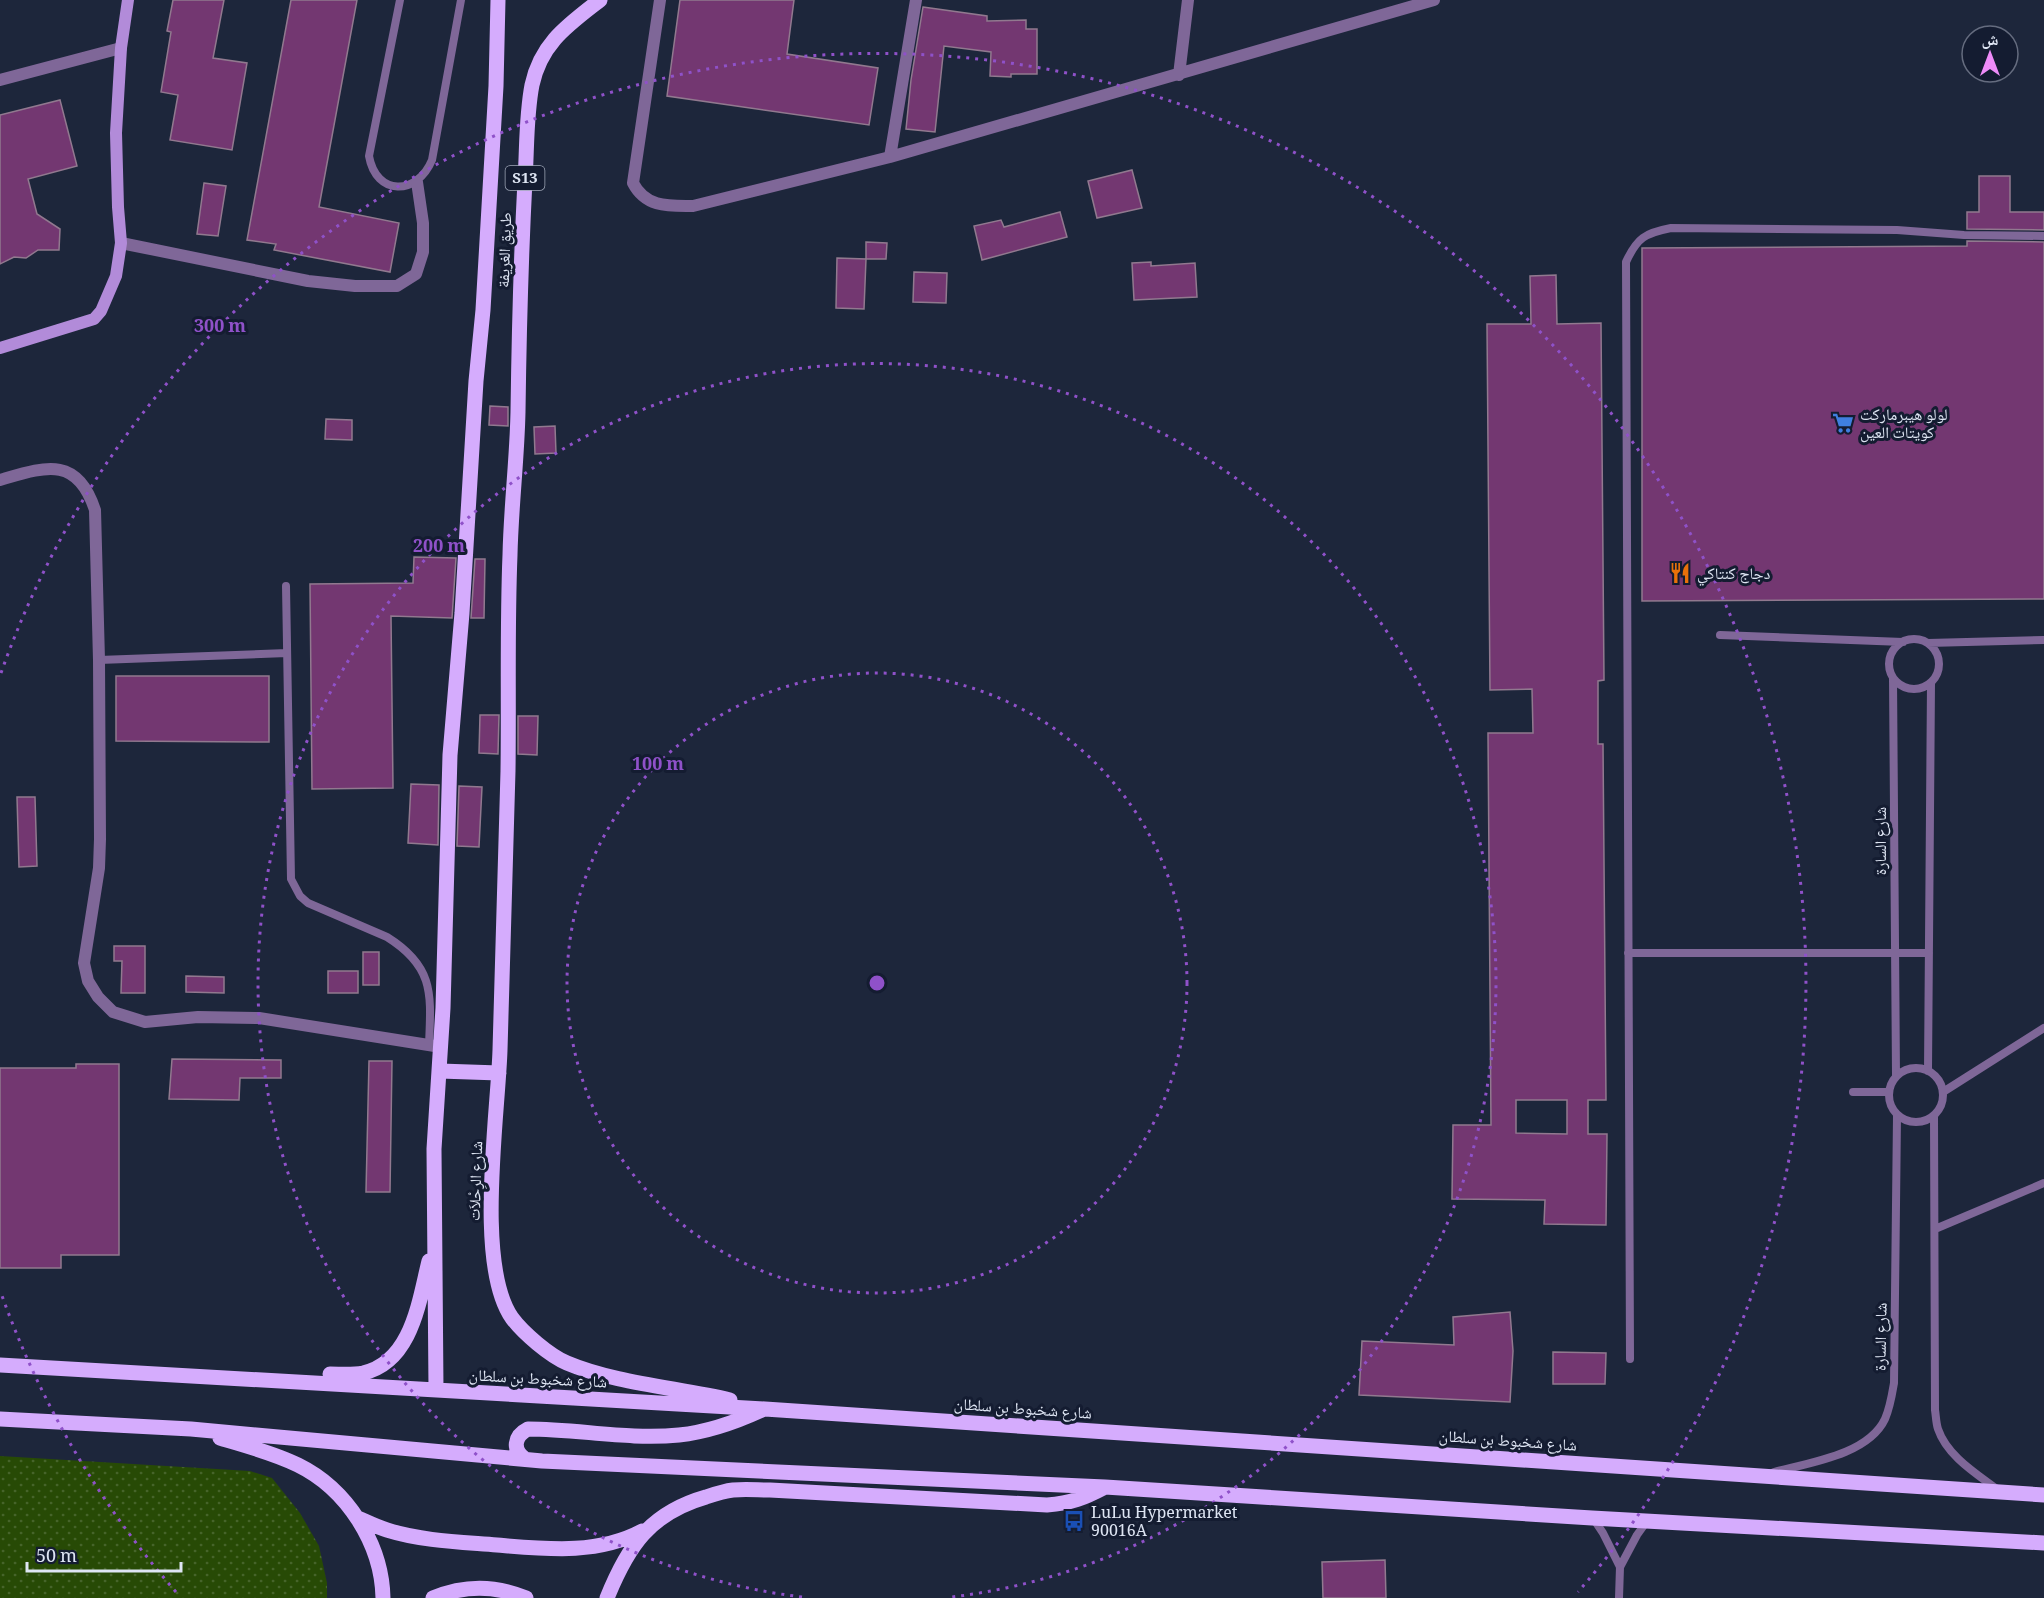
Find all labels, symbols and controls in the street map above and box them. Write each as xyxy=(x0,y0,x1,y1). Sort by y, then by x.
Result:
north arrow xyxy=(1960,24,2020,84)
text: ش xyxy=(1982,28,1999,55)
road number: S13 xyxy=(506,166,544,190)
street label: طريق الغريفة xyxy=(492,212,521,288)
text: 300 m xyxy=(194,313,246,343)
place label: لولو هيبرماركت كويتات العين xyxy=(1860,403,1948,448)
supermarket icon: لولو هيبرماركت كويتات العين xyxy=(1831,411,1855,435)
text: 200 m xyxy=(413,533,465,563)
restaurant icon: دجاج كنتاكي xyxy=(1668,561,1692,585)
place label: دجاج كنتاكي xyxy=(1697,562,1770,589)
text: 100 m xyxy=(632,751,684,781)
street label: شارع السارة xyxy=(1869,807,1896,875)
centre of rings xyxy=(867,973,887,993)
street label: شارع الرِحْلاَت xyxy=(463,1141,492,1221)
street label: شارع السارة xyxy=(1868,1303,1897,1372)
street label: شارع شخبوط بن سلطان xyxy=(468,1363,608,1398)
street label: شارع شخبوط بن سلطان xyxy=(953,1392,1093,1429)
street label: شارع شخبوط بن سلطان xyxy=(1438,1424,1578,1461)
place label: LuLu Hypermarket 90016A xyxy=(1091,1501,1238,1546)
bus stop icon: LuLu Hypermarket 90016A xyxy=(1062,1509,1086,1533)
scale bar xyxy=(27,1535,182,1573)
text: 50 m xyxy=(36,1543,77,1573)

